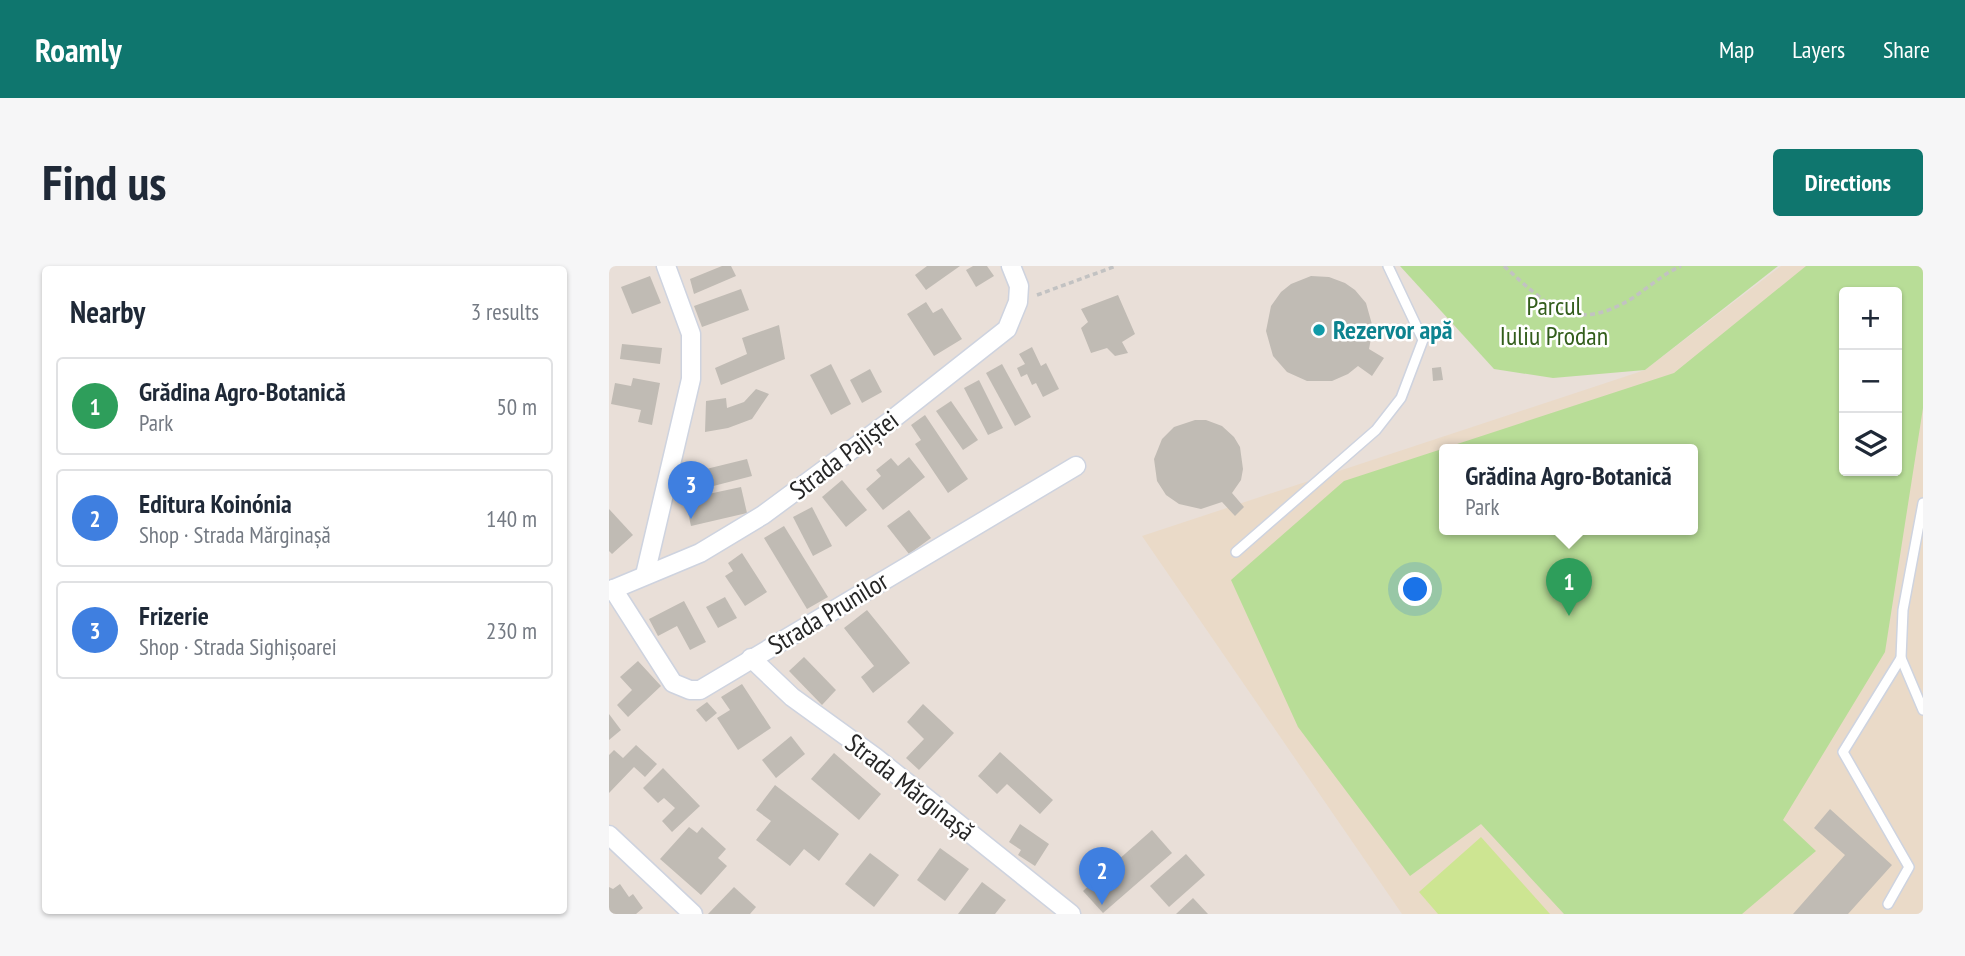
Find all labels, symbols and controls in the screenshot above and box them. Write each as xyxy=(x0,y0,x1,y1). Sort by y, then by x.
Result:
text: Roamly xyxy=(35,28,122,71)
text: Map xyxy=(1719,34,1754,65)
text: Layers xyxy=(1792,34,1845,65)
text: Share xyxy=(1883,34,1930,65)
button: Directions xyxy=(1773,149,1923,216)
text: Find us xyxy=(42,150,166,214)
map controls xyxy=(1839,287,1902,476)
button: + xyxy=(1839,287,1902,350)
park label: Parcul Iuliu Prodan xyxy=(1500,289,1608,352)
text: Nearby xyxy=(70,292,145,331)
text: 3 results xyxy=(471,297,539,326)
place label: Rezervor apă xyxy=(1333,313,1453,346)
marker: Rezervor apă xyxy=(1311,322,1327,338)
button: − xyxy=(1839,350,1902,413)
text: Grădina Agro-Botanică xyxy=(139,375,346,408)
text: 1 xyxy=(90,392,101,421)
text: 50 m xyxy=(496,392,537,421)
street label: Strada Pajiștei xyxy=(783,403,905,506)
text: Park xyxy=(139,408,173,437)
button: layers xyxy=(1839,413,1902,476)
popup xyxy=(1439,444,1698,535)
text: Grădina Agro-Botanică xyxy=(1465,459,1672,492)
pin: 3 xyxy=(668,461,714,519)
text: Editura Koinónia xyxy=(139,487,292,520)
text: Park xyxy=(1465,492,1499,521)
text: 2 xyxy=(90,504,101,533)
text: 140 m xyxy=(486,504,537,533)
text: Shop · Strada Mărginașă xyxy=(139,520,331,549)
pin: 1 xyxy=(1546,558,1592,616)
street label: Strada Prunilor xyxy=(762,564,894,661)
your location xyxy=(1398,572,1432,606)
text: Frizerie xyxy=(139,599,209,632)
text: 3 xyxy=(90,616,101,645)
text: 230 m xyxy=(486,616,537,645)
text: Shop · Strada Sighișoarei xyxy=(139,632,337,661)
street label: Strada Mărginașă xyxy=(839,726,982,847)
pin: 2 xyxy=(1079,847,1125,905)

